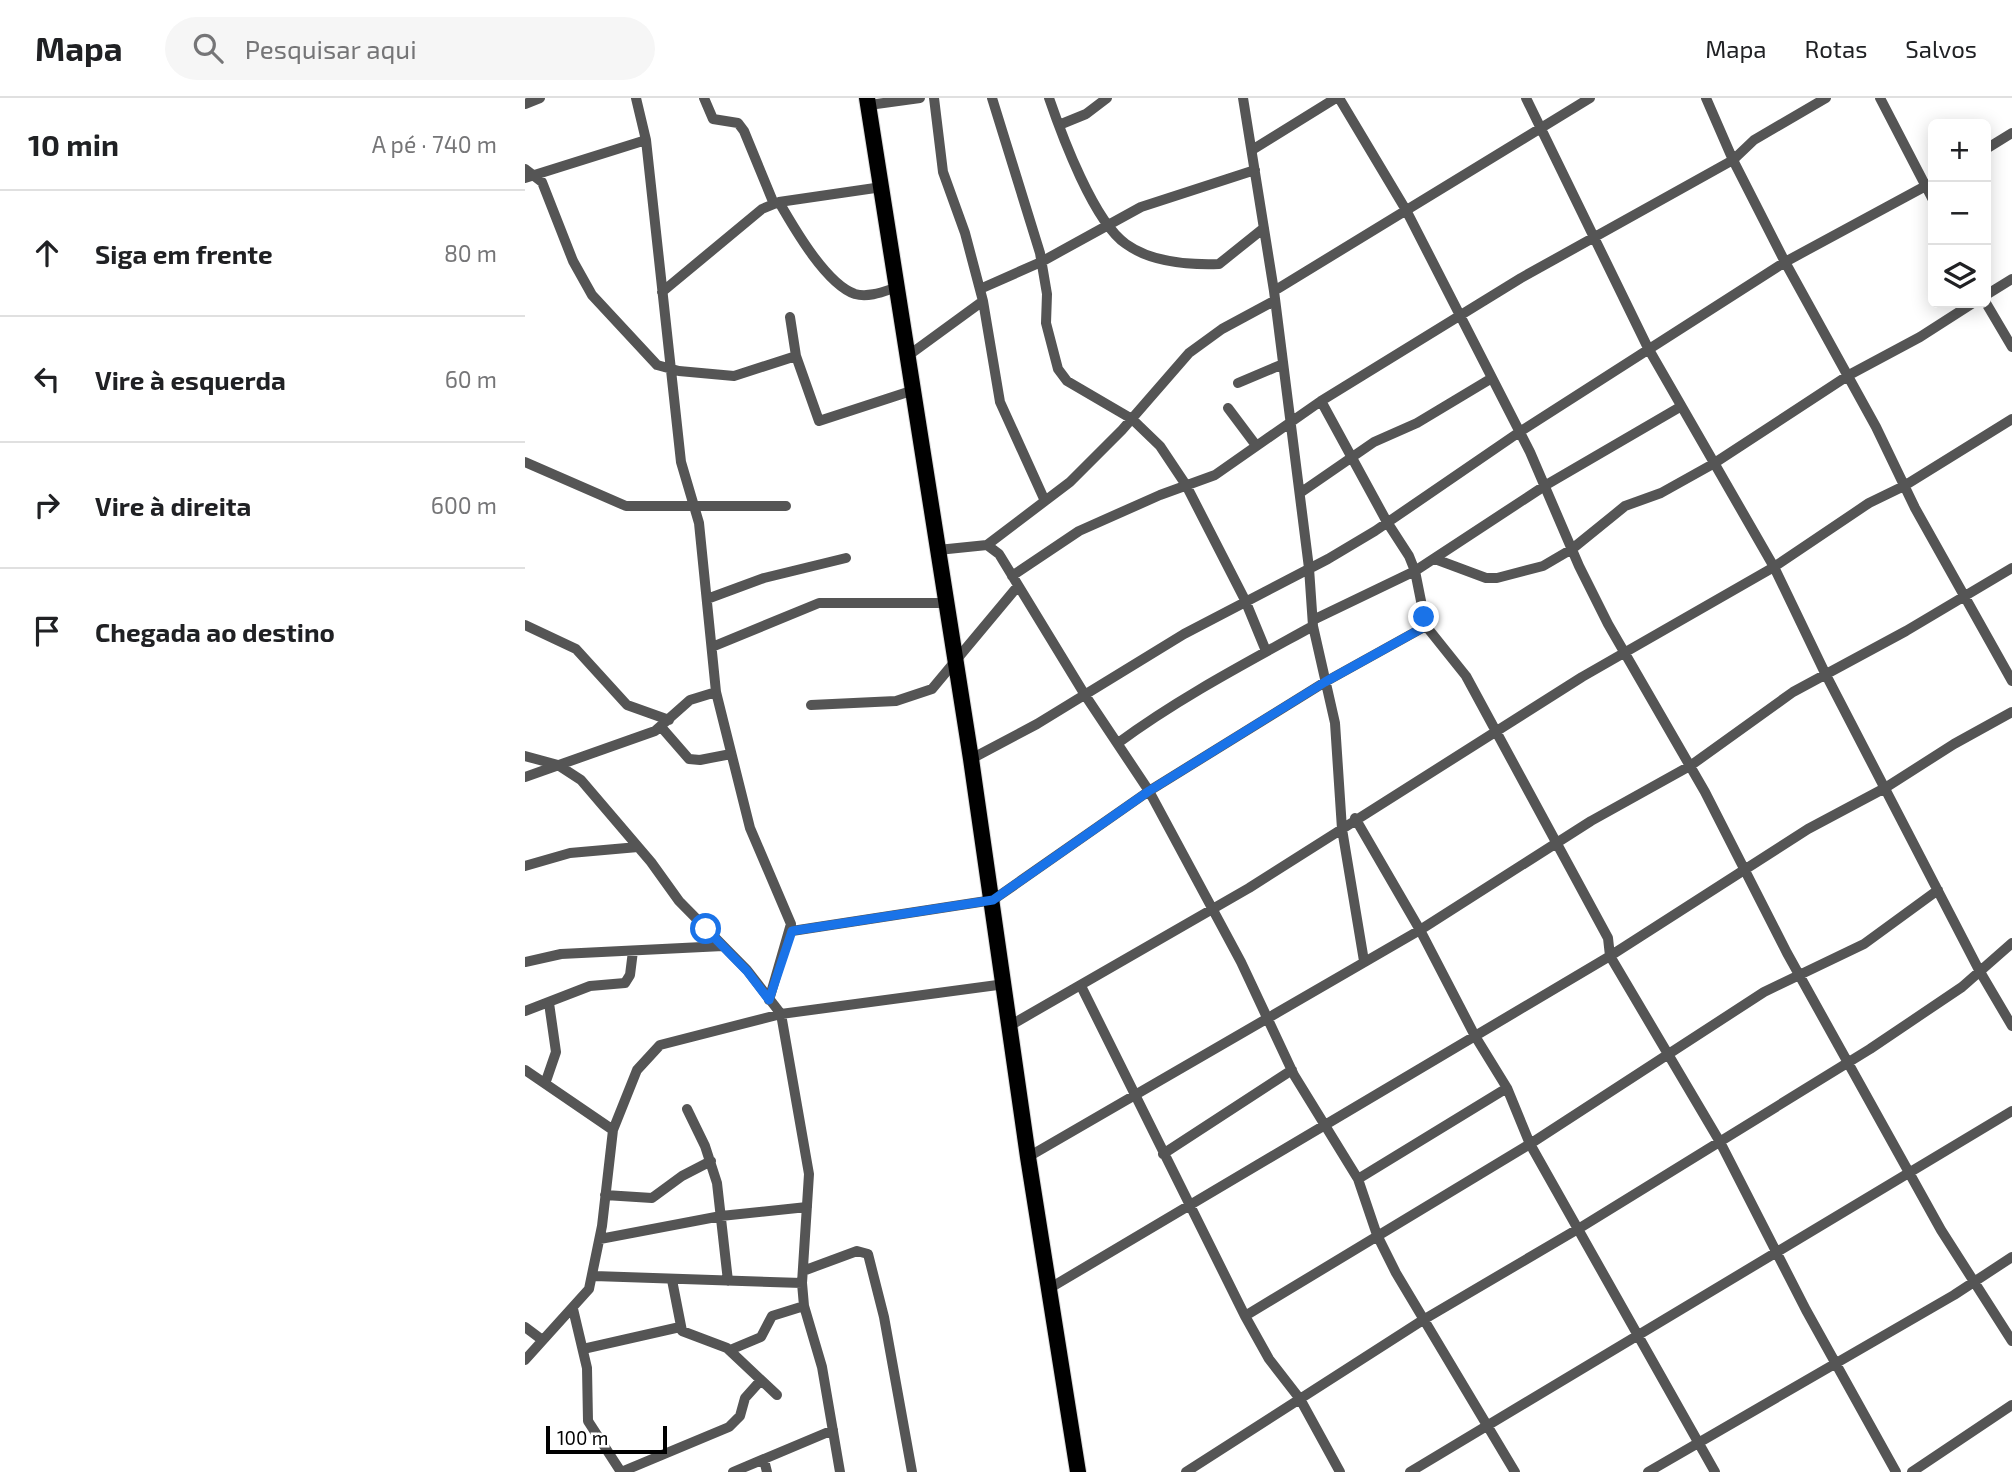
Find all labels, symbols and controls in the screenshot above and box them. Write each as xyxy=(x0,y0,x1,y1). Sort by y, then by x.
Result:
search box xyxy=(165,17,655,80)
text: Mapa xyxy=(35,28,123,68)
icon: search xyxy=(189,29,227,67)
text: Pesquisar aqui xyxy=(245,33,417,64)
text: Mapa xyxy=(1705,34,1767,63)
text: Rotas xyxy=(1805,34,1867,63)
text: Salvos xyxy=(1905,34,1977,63)
map controls xyxy=(1928,119,1991,308)
button: + xyxy=(1928,119,1991,182)
text: 10 min xyxy=(28,126,119,162)
text: A pé · 740 m xyxy=(372,130,497,158)
button: − xyxy=(1928,182,1991,245)
icon: ahead xyxy=(28,234,66,272)
text: Siga em frente xyxy=(95,238,273,269)
text: 80 m xyxy=(444,239,497,267)
button: layers xyxy=(1928,245,1991,308)
icon: left xyxy=(28,360,66,398)
text: Vire à esquerda xyxy=(95,364,286,395)
text: 60 m xyxy=(445,365,497,393)
icon: right xyxy=(28,486,66,524)
text: Vire à direita xyxy=(95,490,251,521)
text: 600 m xyxy=(431,491,497,519)
route end xyxy=(1408,601,1439,632)
icon: arrive xyxy=(28,612,66,650)
text: Chegada ao destino xyxy=(95,616,335,647)
route start xyxy=(690,913,721,944)
scale bar xyxy=(546,1423,667,1455)
text: 100 m xyxy=(557,1426,608,1449)

